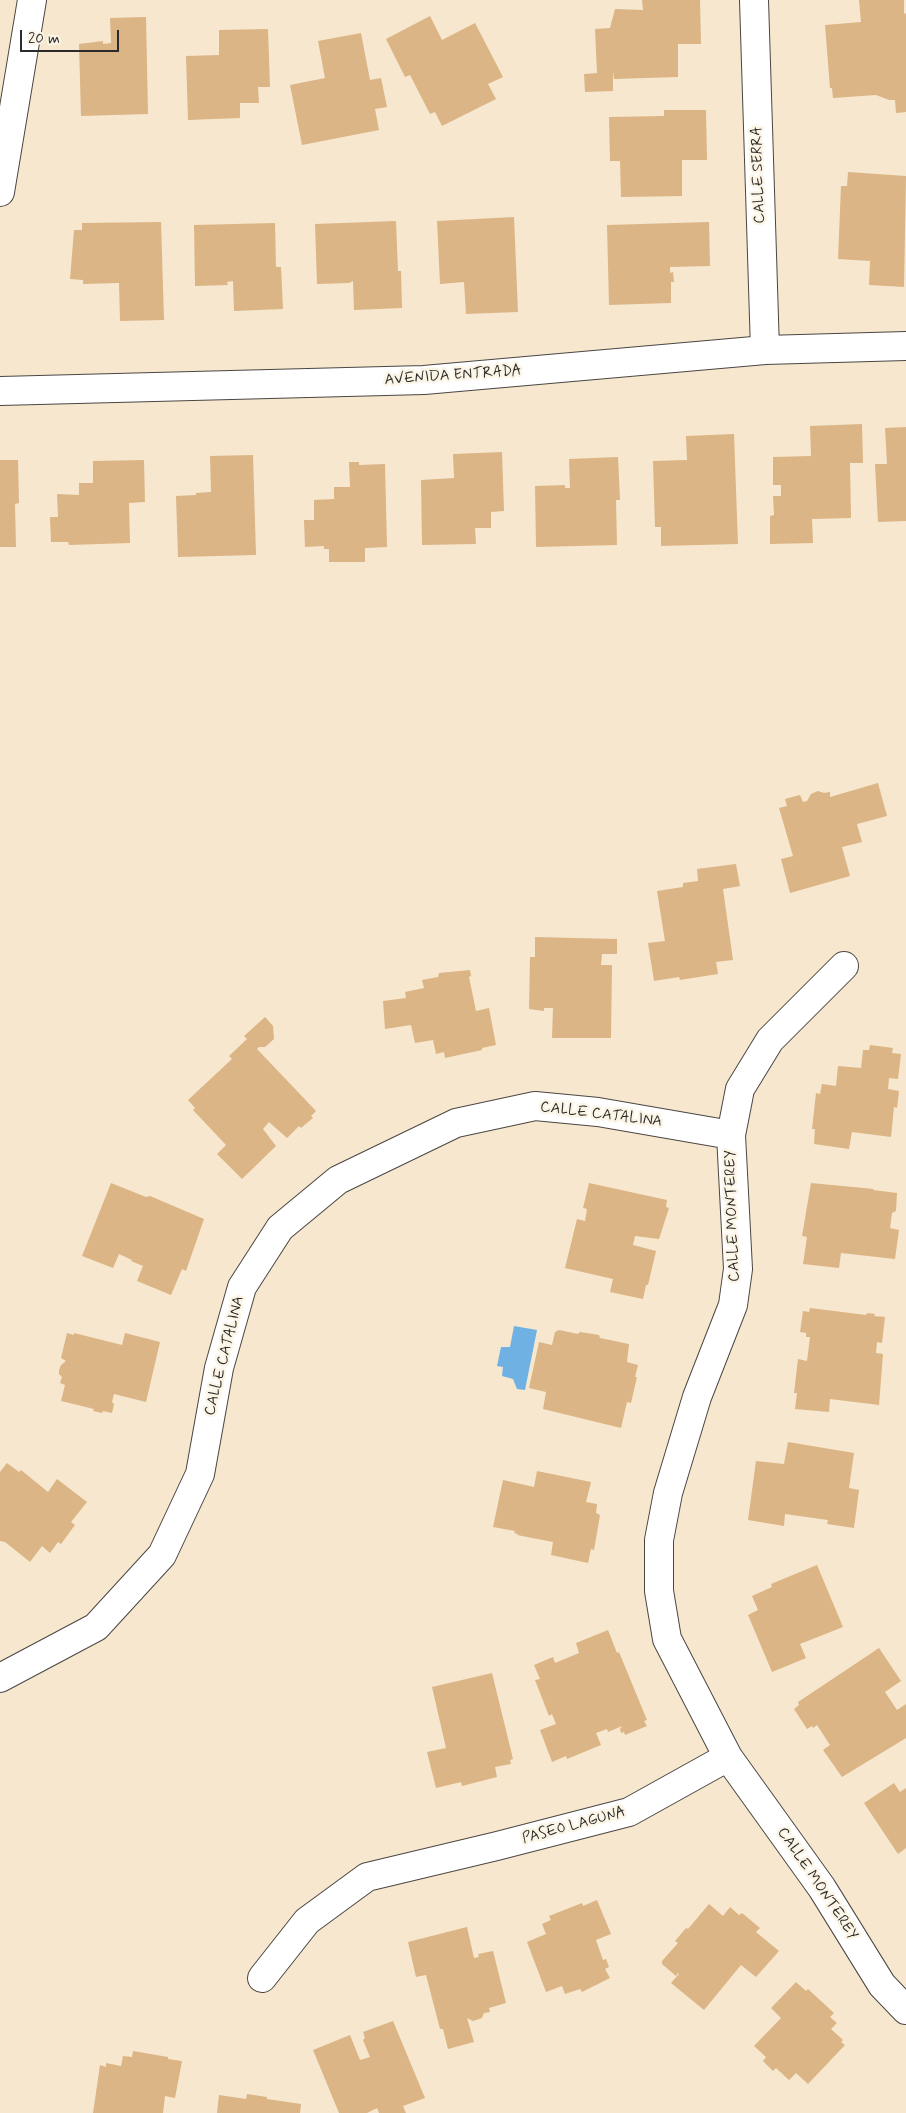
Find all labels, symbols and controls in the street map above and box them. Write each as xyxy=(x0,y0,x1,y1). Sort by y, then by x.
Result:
scale bar xyxy=(22,20,121,52)
text: 20 m xyxy=(28,29,60,49)
street label: CALLE SERRA xyxy=(748,126,770,224)
street label: AVENIDA ENTRADA xyxy=(384,362,522,390)
street label: CALLE CATALINA xyxy=(539,1099,663,1131)
street label: CALLE MONTEREY xyxy=(722,1150,744,1282)
street label: CALLE CATALINA xyxy=(201,1294,249,1418)
street label: PASEO LAGUNA xyxy=(520,1804,628,1848)
street label: CALLE MONTEREY xyxy=(773,1824,861,1944)

